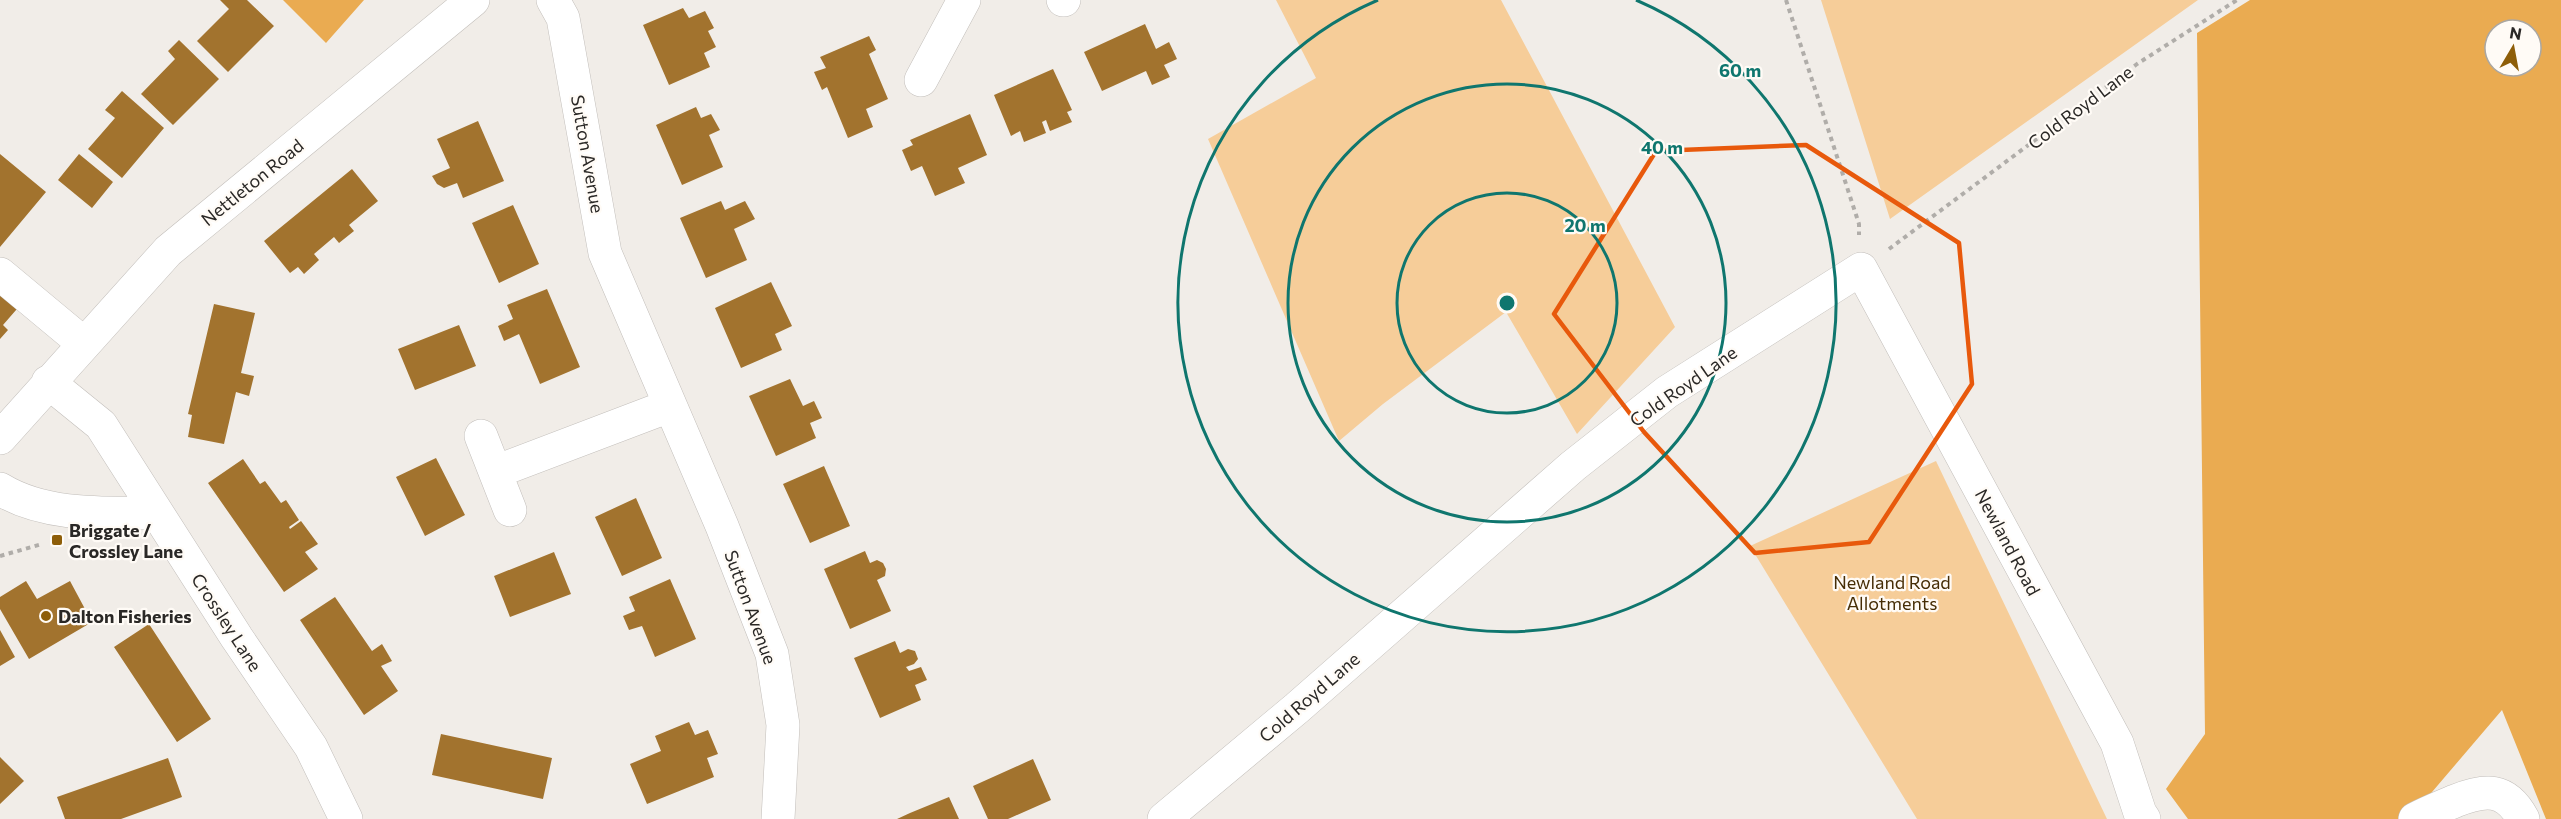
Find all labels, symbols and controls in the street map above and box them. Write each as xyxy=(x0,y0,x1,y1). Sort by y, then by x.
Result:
north arrow xyxy=(2483,18,2543,78)
text: N xyxy=(2508,22,2523,43)
text: 60 m xyxy=(1719,59,1761,81)
street label: Cold Royd Lane xyxy=(2023,60,2137,154)
street label: Sutton Avenue xyxy=(567,93,609,215)
street label: Nettleton Road xyxy=(196,134,308,230)
text: 40 m xyxy=(1641,136,1683,158)
text: 20 m xyxy=(1564,214,1606,236)
centre of rings xyxy=(1497,293,1517,313)
street label: Cold Royd Lane xyxy=(1625,341,1741,431)
street label: Newland Road xyxy=(1971,485,2045,599)
place label: Briggate / Crossley Lane xyxy=(69,519,183,562)
marker: Briggate / Crossley Lane xyxy=(50,533,64,547)
street label: Sutton Avenue xyxy=(720,547,782,667)
street label: Crossley Lane xyxy=(187,569,267,675)
park label: Newland Road Allotments xyxy=(1833,571,1951,614)
place label: Dalton Fisheries xyxy=(58,605,192,627)
marker: Dalton Fisheries xyxy=(39,609,53,623)
street label: Cold Royd Lane xyxy=(1254,647,1364,747)

